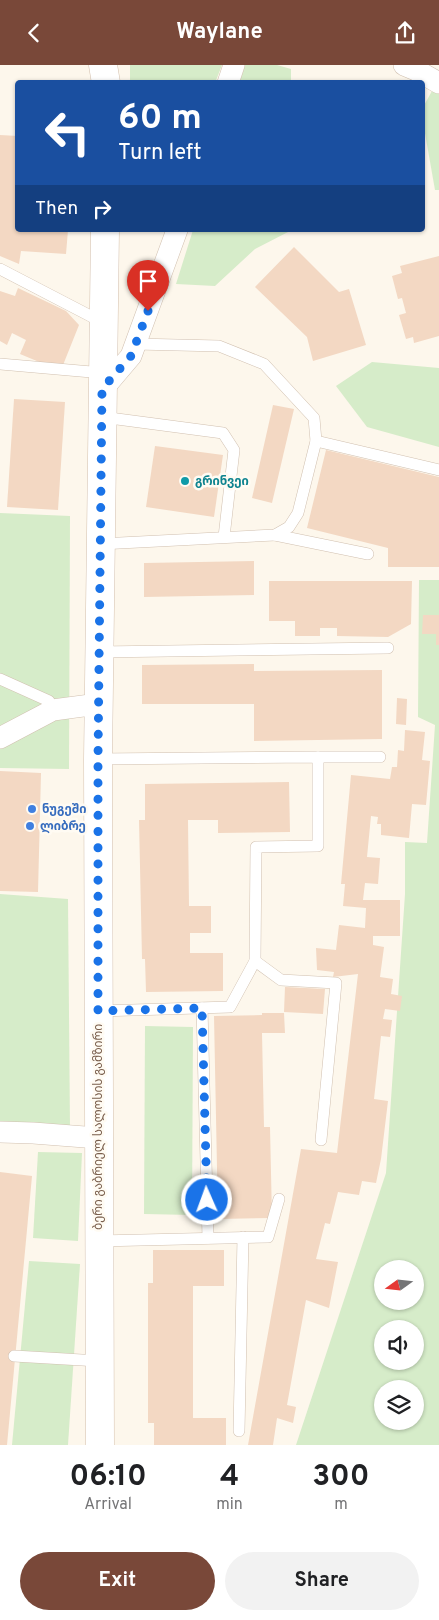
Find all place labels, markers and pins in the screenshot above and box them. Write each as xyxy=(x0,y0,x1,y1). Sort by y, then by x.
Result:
pin xyxy=(127,260,169,311)
place label: გრინვეი xyxy=(195,474,249,490)
marker: გრინვეი xyxy=(179,475,191,487)
place label: ნუგეში xyxy=(42,802,87,818)
marker: ნუგეში xyxy=(26,803,38,815)
place label: ლიბრე xyxy=(40,819,86,835)
marker: ლიბრე xyxy=(24,820,36,832)

